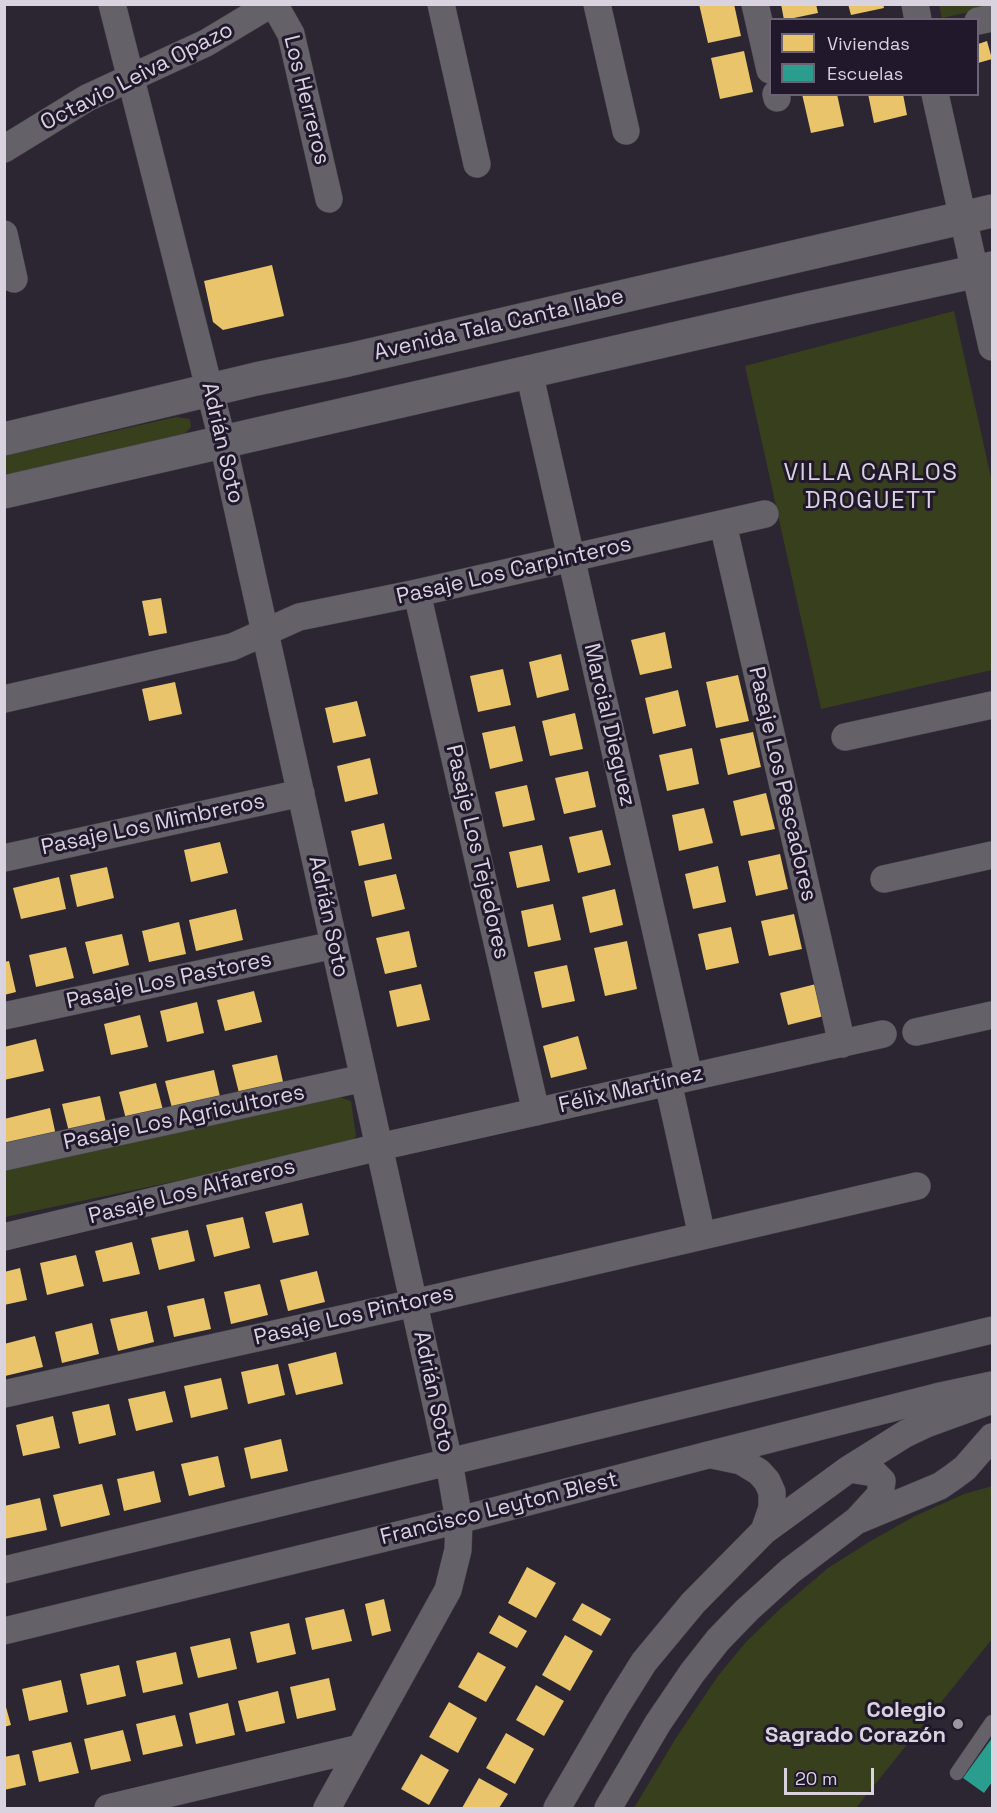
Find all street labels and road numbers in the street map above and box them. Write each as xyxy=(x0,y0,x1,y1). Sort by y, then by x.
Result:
street label: Octavio Leiva Opazo xyxy=(36,17,238,137)
street label: Los Herreros xyxy=(277,33,335,167)
street label: Avenida Tala Canta Ilabe xyxy=(372,283,626,367)
street label: Adrián Soto xyxy=(195,380,249,506)
street label: Pasaje Los Carpinteros xyxy=(394,531,634,611)
street label: Marcial Dieguez xyxy=(577,641,641,809)
street label: Pasaje Los Pescadores xyxy=(742,664,822,904)
street label: Pasaje Los Tejedores xyxy=(439,742,515,962)
street label: Pasaje Los Mimbreros xyxy=(39,788,267,862)
street label: Adrián Soto xyxy=(302,854,354,980)
street label: Pasaje Los Pastores xyxy=(64,946,274,1016)
street label: Félix Martínez xyxy=(556,1061,706,1119)
street label: Pasaje Los Agricultores xyxy=(61,1080,307,1156)
street label: Pasaje Los Alfareros xyxy=(86,1154,298,1230)
street label: Pasaje Los Pintores xyxy=(252,1280,456,1352)
street label: Adrián Soto xyxy=(407,1329,459,1455)
street label: Francisco Leyton Blest xyxy=(378,1467,620,1551)

